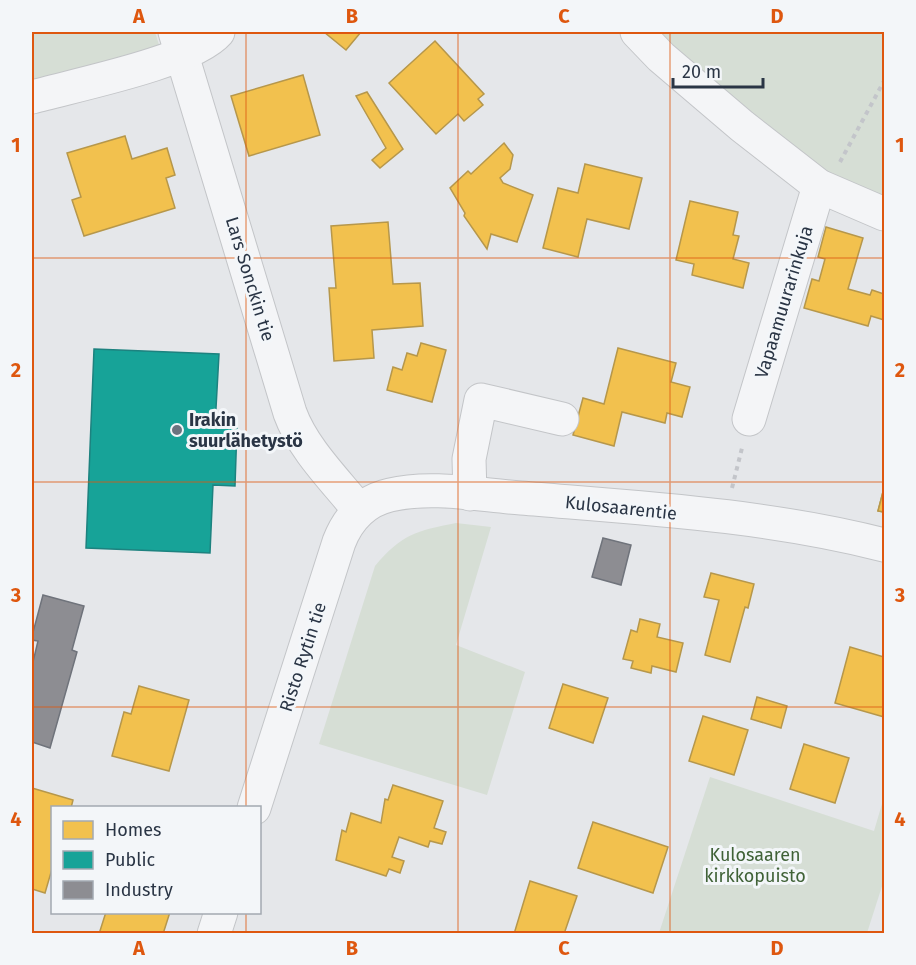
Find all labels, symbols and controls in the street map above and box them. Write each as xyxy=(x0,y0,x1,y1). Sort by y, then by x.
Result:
text: A xyxy=(132,4,146,28)
text: B xyxy=(346,4,358,28)
text: C xyxy=(558,4,570,28)
text: D xyxy=(770,4,784,28)
scale bar xyxy=(673,51,763,89)
text: 20 m xyxy=(682,61,721,83)
text: 1 xyxy=(11,133,21,157)
text: 1 xyxy=(895,133,905,157)
street label: Lars Sonckin tie xyxy=(221,214,279,344)
street label: Vapaamuurarinkuja xyxy=(750,223,818,381)
text: 2 xyxy=(11,358,21,382)
text: 2 xyxy=(895,358,905,382)
place label: Irakin suurlähetystö xyxy=(189,409,303,452)
marker: Irakin suurlähetystö xyxy=(170,423,184,437)
street label: Kulosaarentie xyxy=(564,491,678,525)
text: 3 xyxy=(10,583,21,607)
text: 3 xyxy=(894,583,905,607)
street label: Risto Rytin tie xyxy=(275,599,331,715)
legend xyxy=(51,806,261,914)
text: 4 xyxy=(10,807,22,831)
text: 4 xyxy=(894,807,906,831)
text: Homes xyxy=(105,819,161,841)
park label: Kulosaaren kirkkopuisto xyxy=(704,844,806,887)
text: Public xyxy=(105,849,155,871)
text: Industry xyxy=(105,879,173,901)
text: A xyxy=(132,936,146,960)
text: B xyxy=(346,936,358,960)
text: C xyxy=(558,936,570,960)
text: D xyxy=(770,936,784,960)

